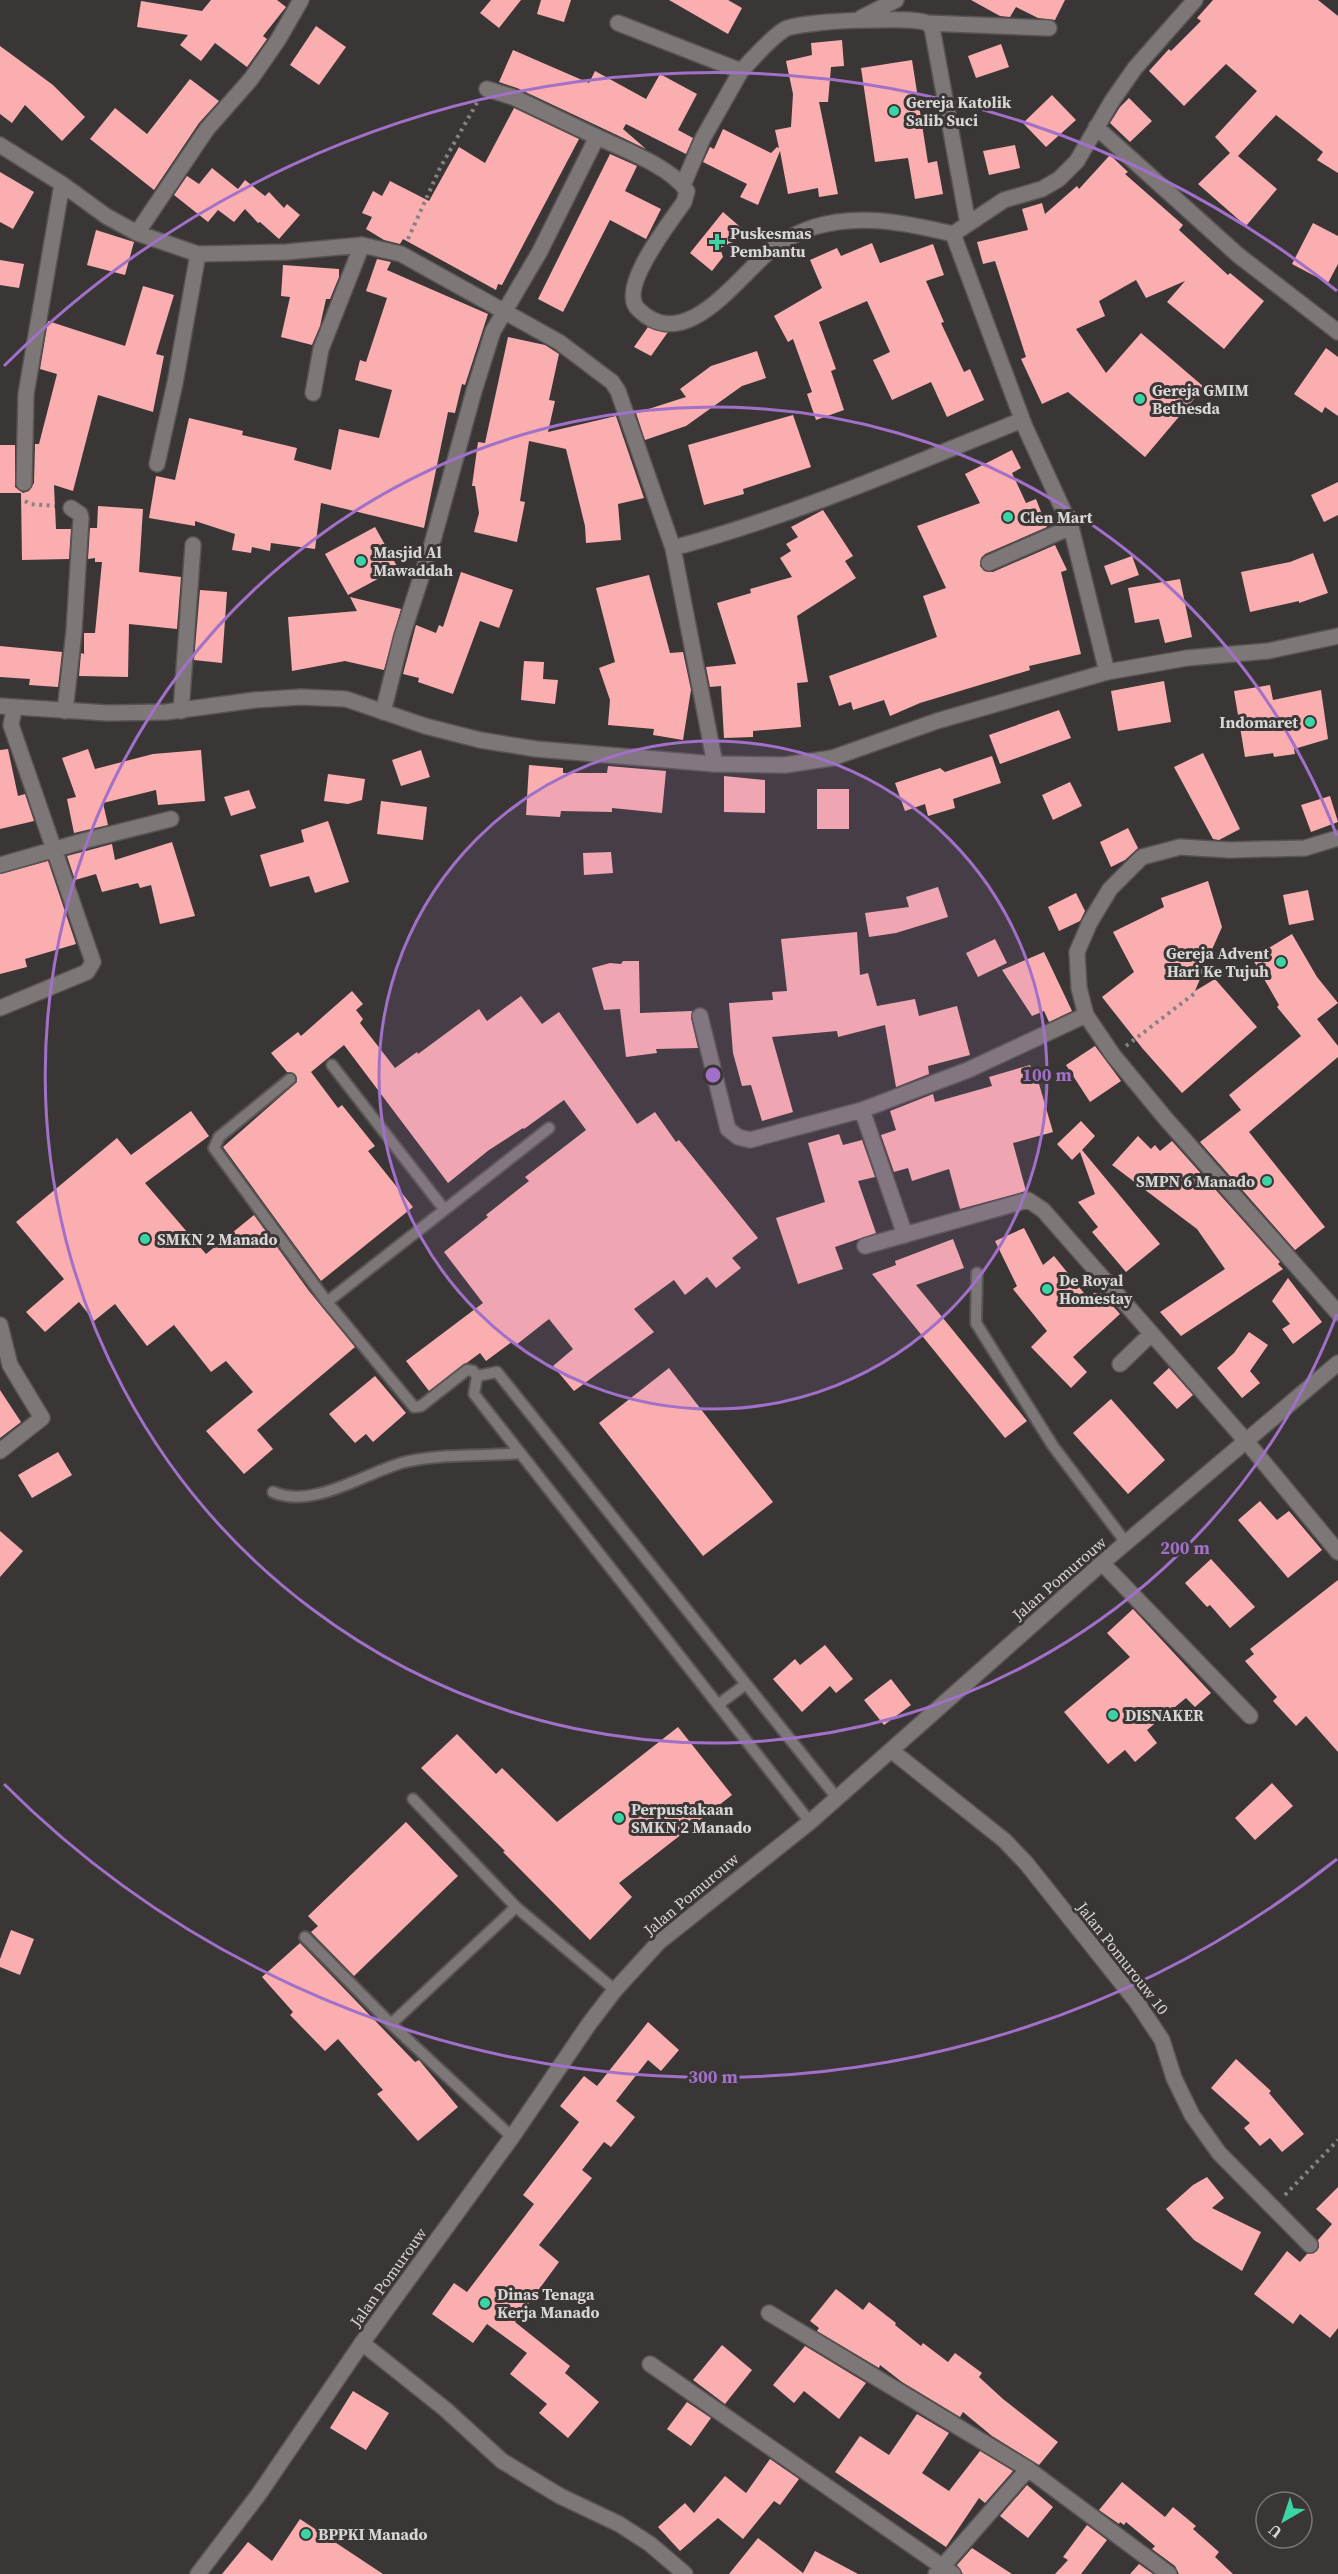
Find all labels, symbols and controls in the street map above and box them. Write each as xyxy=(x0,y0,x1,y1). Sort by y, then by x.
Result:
place label: Gereja Katolik Salib Suci xyxy=(906,91,1012,131)
marker: Gereja Katolik Salib Suci xyxy=(887,104,901,118)
place label: Puskesmas Pembantu xyxy=(730,222,812,262)
marker: Puskesmas Pembantu xyxy=(708,233,726,251)
place label: Gereja GMIM Bethesda xyxy=(1152,379,1249,419)
marker: Gereja GMIM Bethesda xyxy=(1133,392,1147,406)
place label: Clen Mart xyxy=(1020,506,1093,528)
marker: Clen Mart xyxy=(1001,510,1015,524)
place label: Masjid Al Mawaddah xyxy=(373,541,453,581)
marker: Masjid Al Mawaddah xyxy=(354,554,368,568)
place label: Indomaret xyxy=(1219,711,1298,733)
marker: Indomaret xyxy=(1303,715,1317,729)
place label: Gereja Advent Hari Ke Tujuh xyxy=(1166,942,1269,982)
marker: Gereja Advent Hari Ke Tujuh xyxy=(1274,955,1288,969)
text: 100 m xyxy=(1022,1062,1072,1087)
centre of rings xyxy=(703,1065,723,1085)
place label: SMPN 6 Manado xyxy=(1136,1170,1255,1192)
marker: SMPN 6 Manado xyxy=(1260,1174,1274,1188)
place label: SMKN 2 Manado xyxy=(157,1228,278,1250)
marker: SMKN 2 Manado xyxy=(138,1232,152,1246)
place label: De Royal Homestay xyxy=(1059,1269,1133,1309)
marker: De Royal Homestay xyxy=(1040,1282,1054,1296)
street label: Jalan Pomurouw xyxy=(1007,1531,1111,1626)
text: 200 m xyxy=(1160,1535,1210,1560)
place label: DISNAKER xyxy=(1125,1704,1204,1726)
marker: DISNAKER xyxy=(1106,1708,1120,1722)
place label: Perpustakaan SMKN 2 Manado xyxy=(631,1798,752,1838)
marker: Perpustakaan SMKN 2 Manado xyxy=(612,1811,626,1825)
street label: Jalan Pomurouw xyxy=(638,1847,744,1941)
street label: Jalan Pomurouw 10 xyxy=(1071,1896,1174,2019)
text: 300 m xyxy=(688,2064,738,2089)
street label: Jalan Pomurouw xyxy=(344,2222,432,2332)
place label: Dinas Tenaga Kerja Manado xyxy=(497,2283,599,2323)
marker: Dinas Tenaga Kerja Manado xyxy=(478,2296,492,2310)
north arrow xyxy=(1254,2490,1314,2550)
text: U xyxy=(1263,2519,1286,2544)
place label: BPPKI Manado xyxy=(318,2523,428,2545)
marker: BPPKI Manado xyxy=(299,2527,313,2541)

